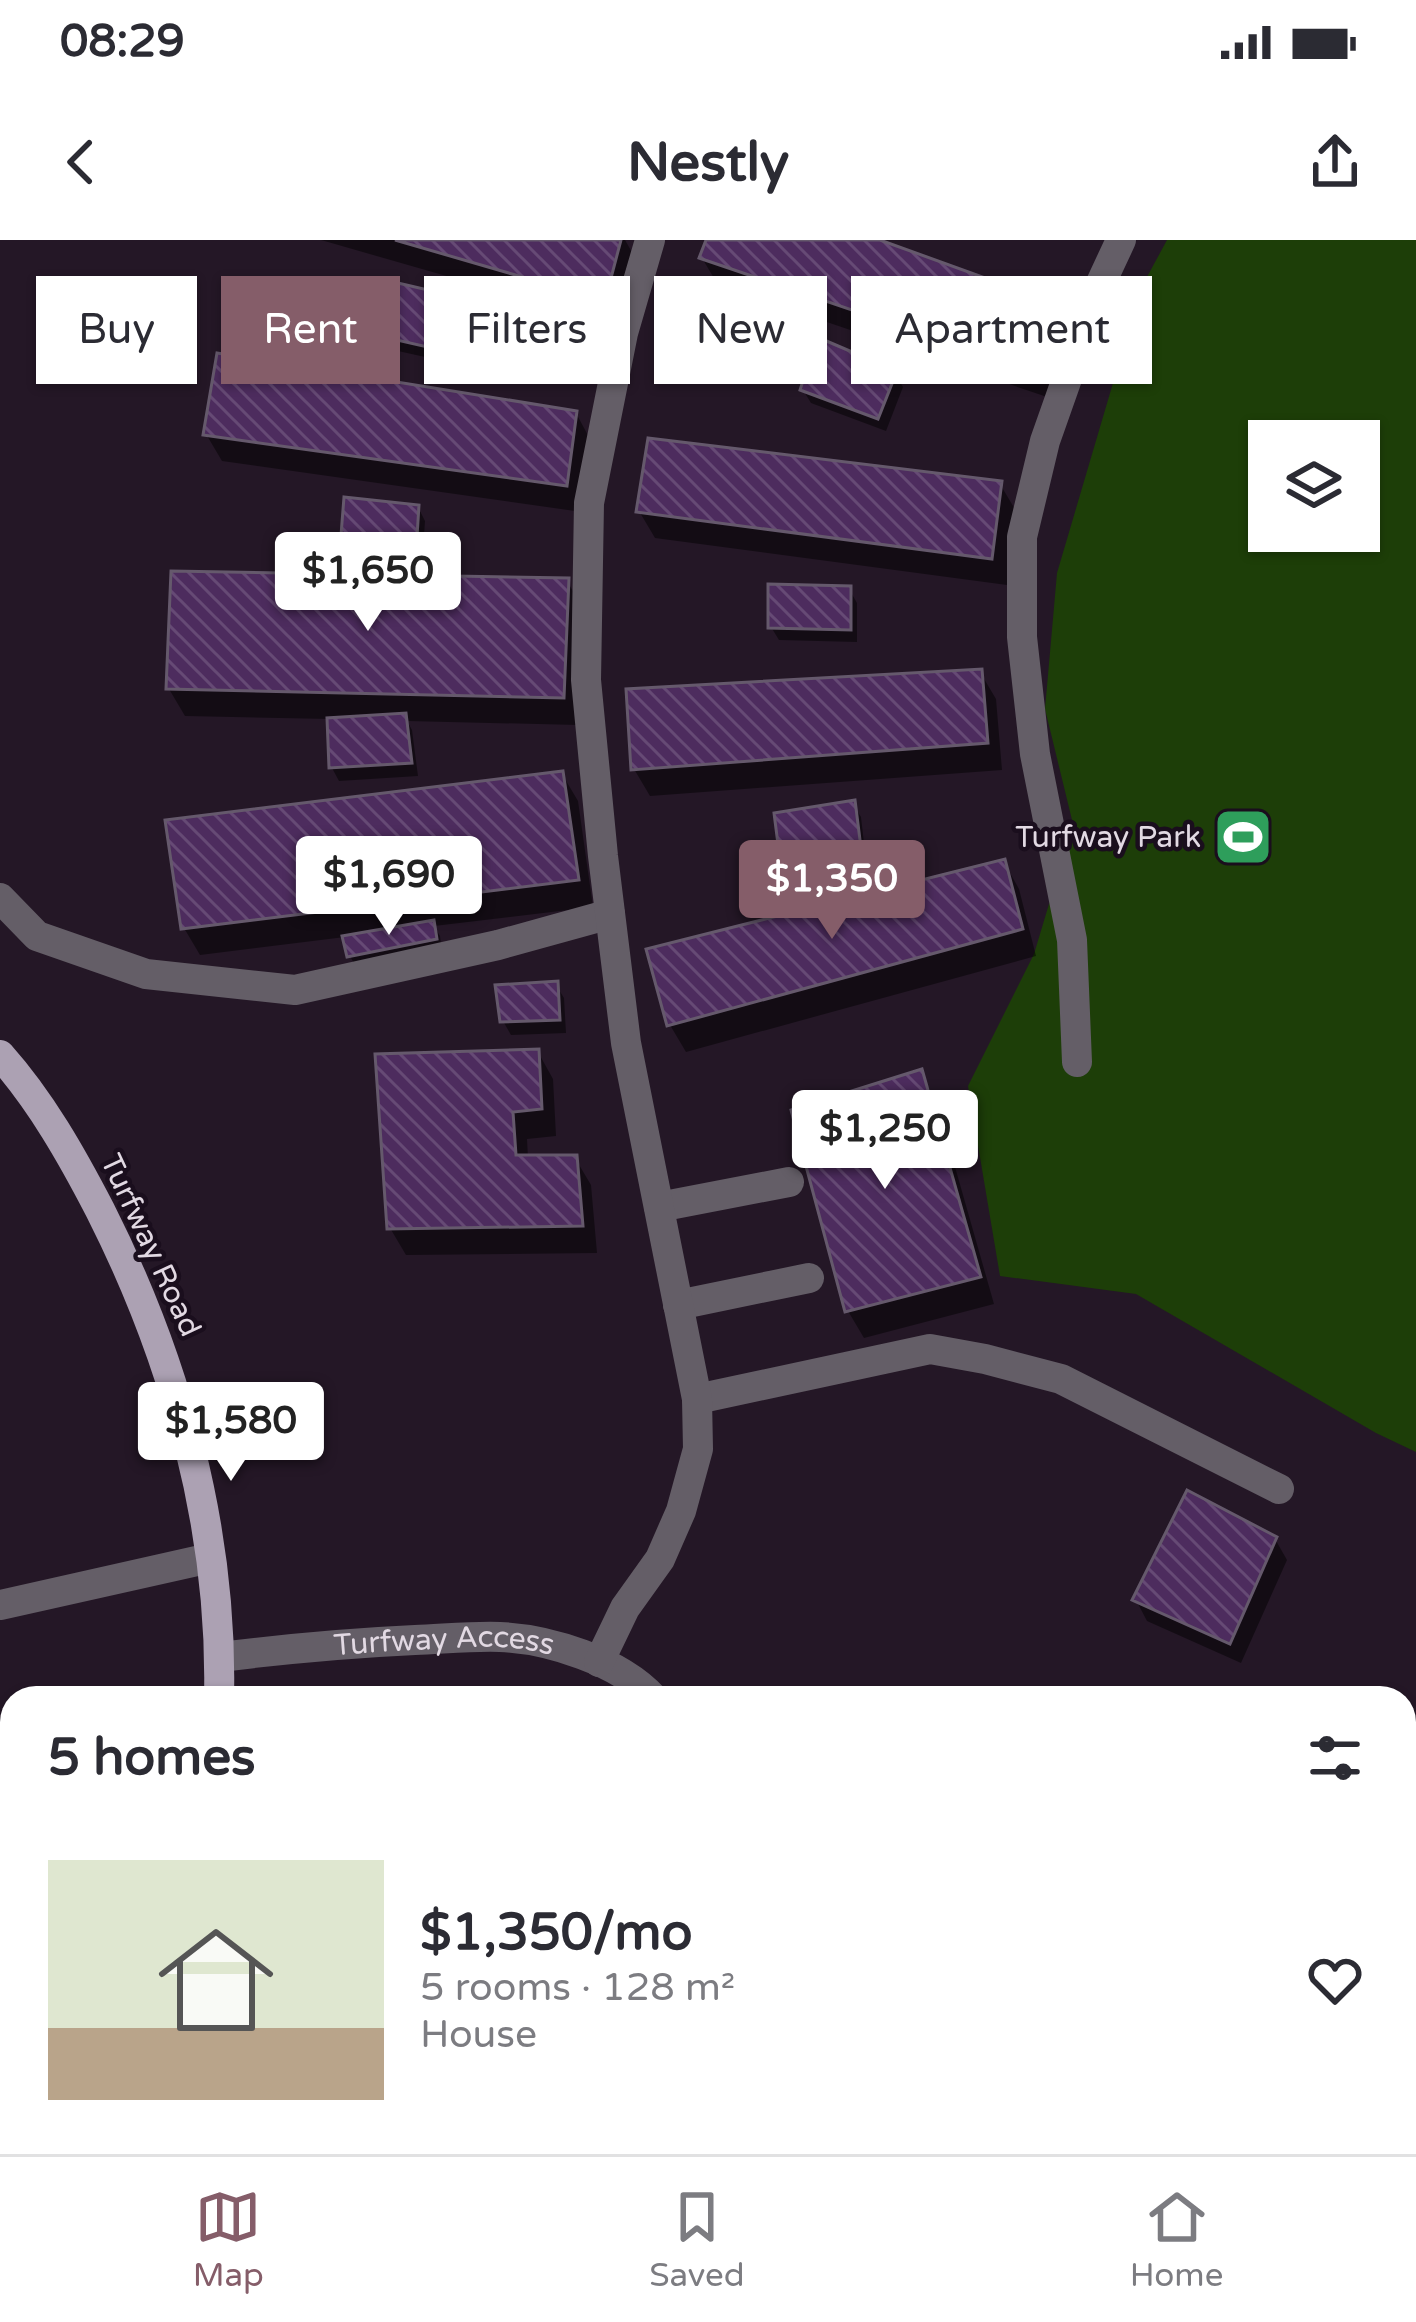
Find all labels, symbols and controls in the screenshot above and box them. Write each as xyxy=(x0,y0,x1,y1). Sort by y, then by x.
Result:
text: 08:29 xyxy=(60,15,185,69)
icon: back xyxy=(48,129,114,195)
icon: share xyxy=(1302,129,1368,195)
text: Nestly xyxy=(627,130,789,195)
chip: Buy xyxy=(36,276,197,384)
chip: Rent xyxy=(221,276,400,384)
chip: Filters xyxy=(424,276,630,384)
chip: New xyxy=(654,276,827,384)
chip: Apartment xyxy=(851,276,1152,384)
map controls xyxy=(1248,420,1380,552)
button: layers xyxy=(1248,420,1380,552)
pin: $1,650 xyxy=(270,532,466,634)
text: $1,650 xyxy=(302,547,434,594)
sports icon: Turfway Park xyxy=(1212,806,1274,868)
place label: Turfway Park xyxy=(1015,819,1201,856)
pin: $1,690 xyxy=(291,836,487,938)
pin: $1,350 xyxy=(734,840,930,942)
text: $1,690 xyxy=(323,851,455,898)
text: $1,350 xyxy=(766,855,898,902)
pin: $1,250 xyxy=(787,1090,983,1192)
text: $1,250 xyxy=(819,1105,951,1152)
street label: Turfway Road xyxy=(92,1148,209,1342)
pin: $1,580 xyxy=(133,1382,329,1484)
text: $1,580 xyxy=(165,1397,297,1444)
street label: Turfway Access xyxy=(332,1619,558,1664)
icon: filters xyxy=(1302,1725,1368,1791)
text: 5 homes xyxy=(48,1727,256,1789)
text: $1,350/mo xyxy=(420,1902,692,1964)
icon: home xyxy=(144,1908,288,2052)
icon: heart xyxy=(1302,1947,1368,2013)
text: 5 rooms · 128 m² xyxy=(420,1964,735,2011)
text: House xyxy=(420,2011,537,2058)
tab: Map xyxy=(193,2184,264,2295)
tab: Saved xyxy=(649,2184,745,2295)
tab: Home xyxy=(1130,2184,1223,2295)

